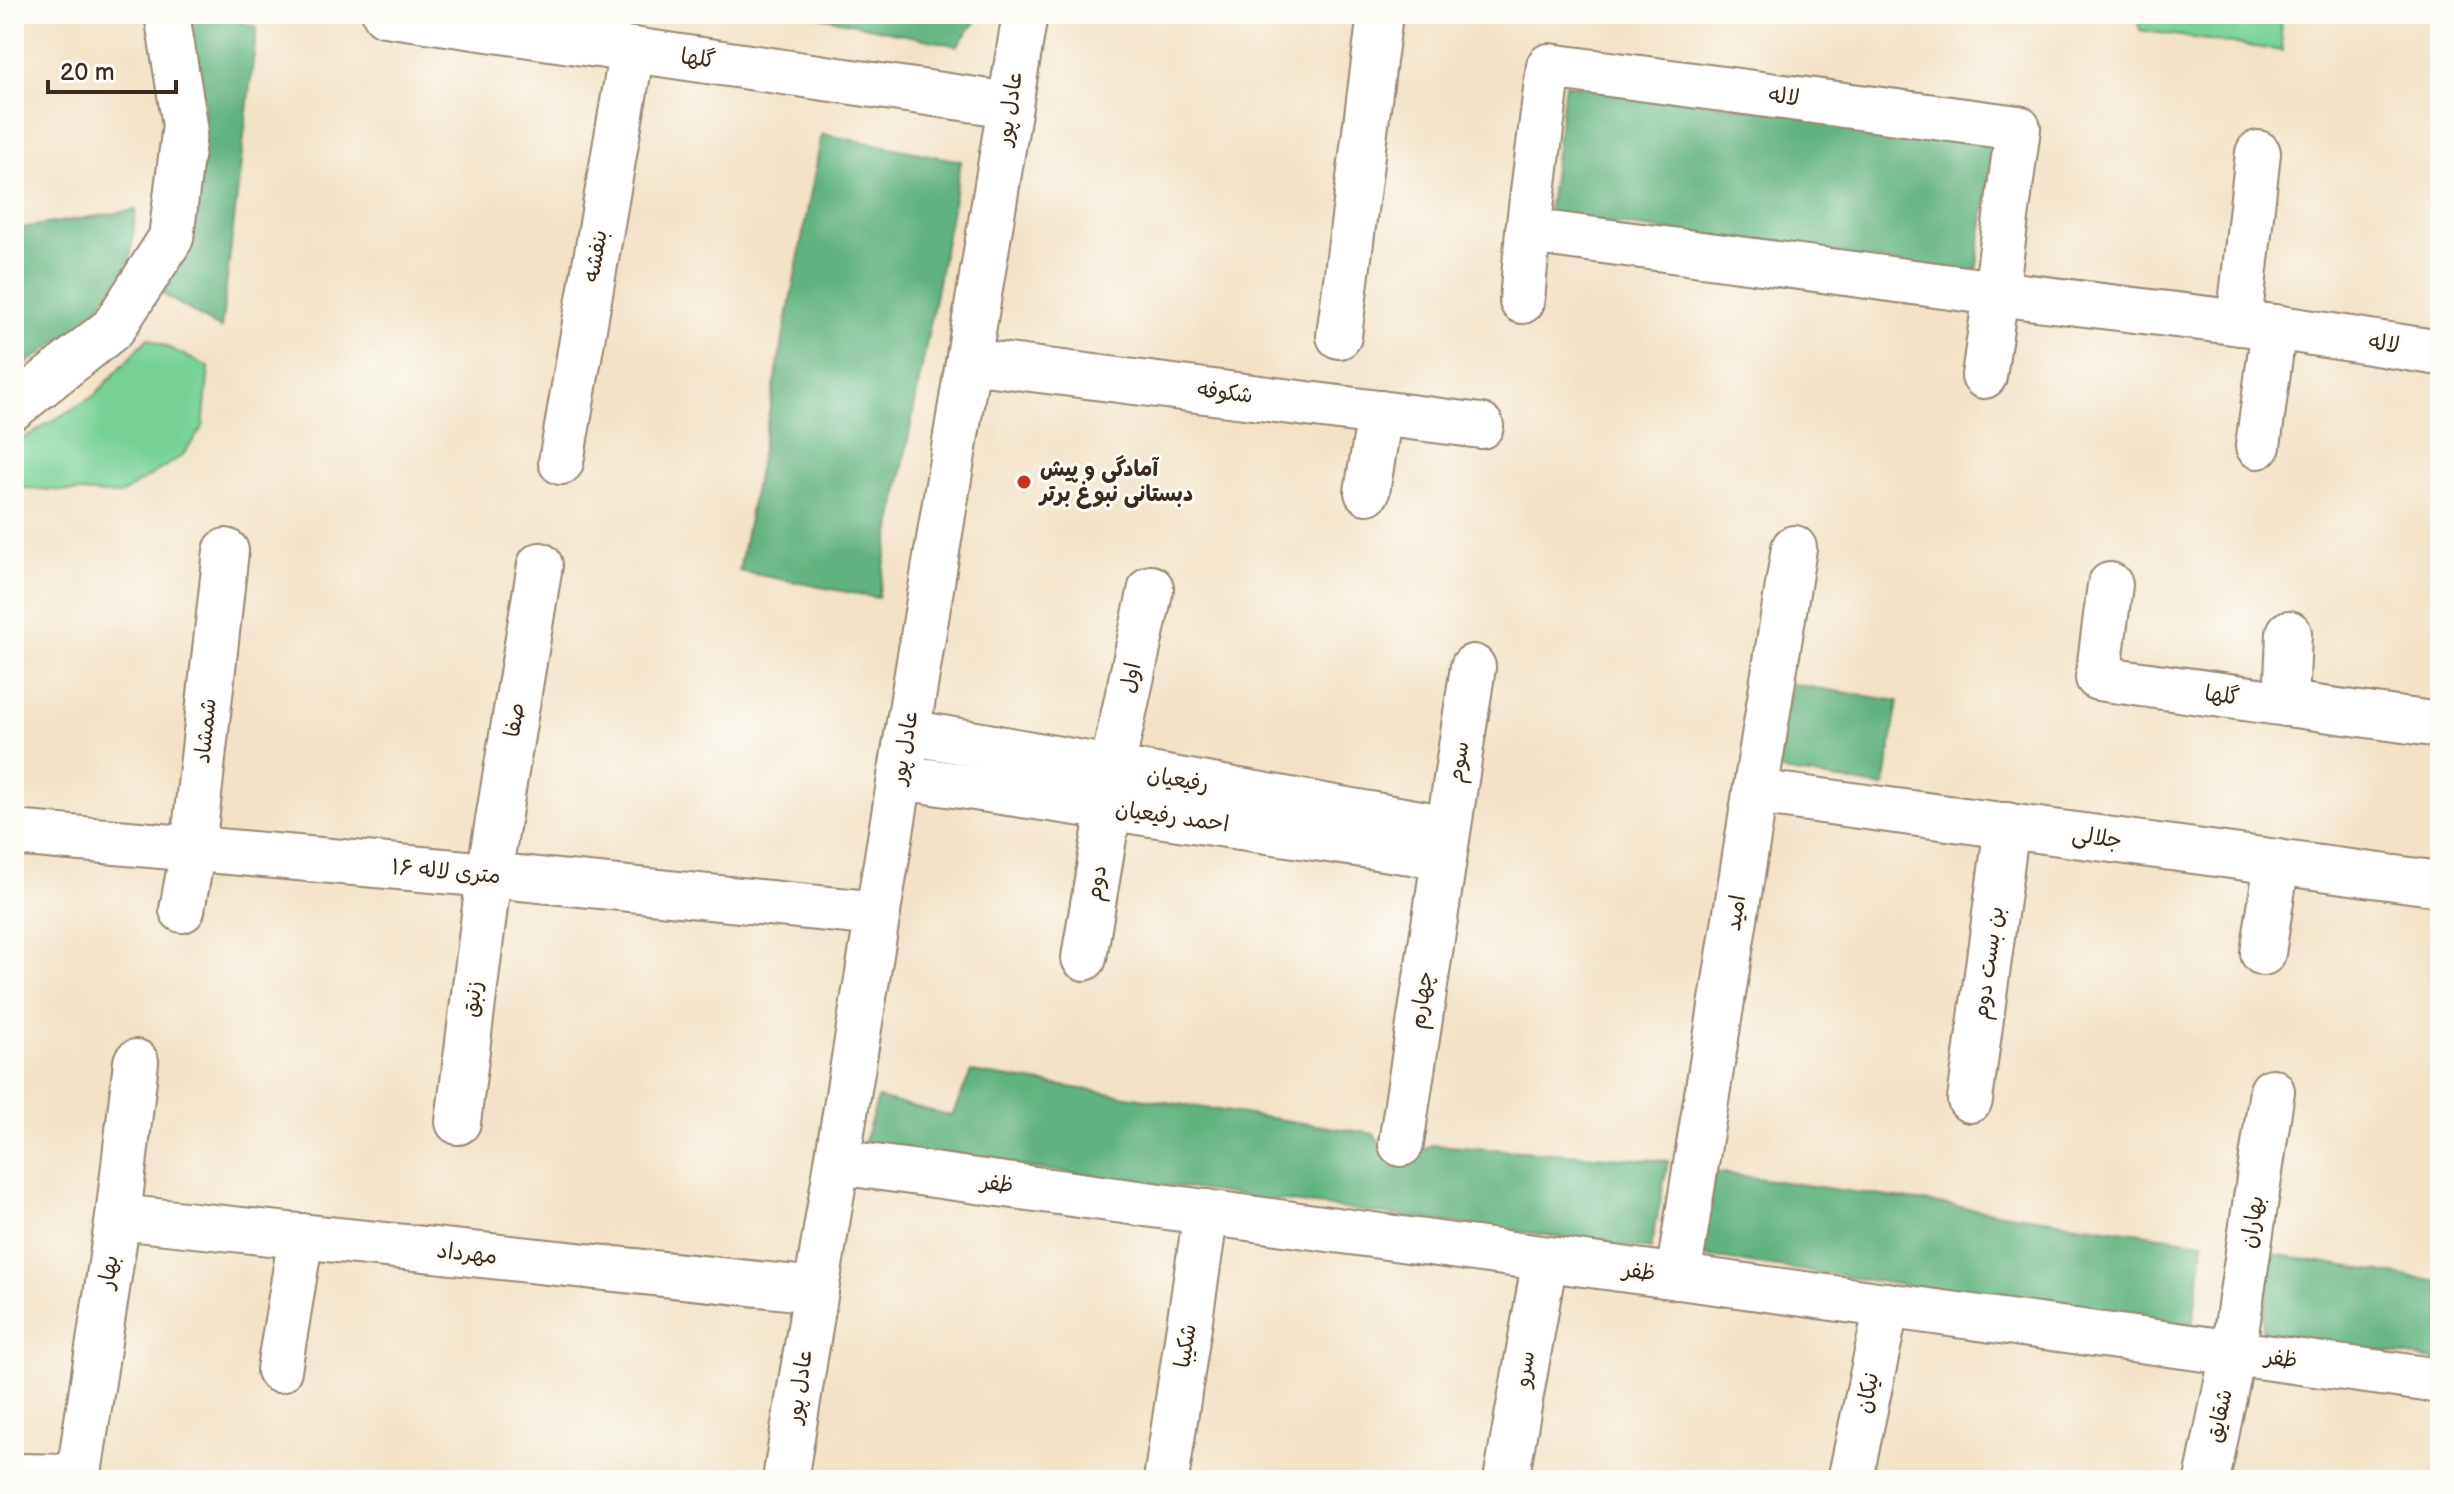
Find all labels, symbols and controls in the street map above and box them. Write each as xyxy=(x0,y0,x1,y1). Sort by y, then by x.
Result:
street label: گلها xyxy=(679,43,717,75)
scale bar xyxy=(48,44,176,94)
text: 20 m xyxy=(60,58,115,87)
street label: عادل پور xyxy=(990,69,1029,149)
street label: لاله xyxy=(1767,81,1801,113)
street label: بنفشه xyxy=(578,228,614,284)
street label: لاله xyxy=(2367,328,2401,360)
street label: شکوفه xyxy=(1196,376,1254,410)
place label: آمادگی و پیش دبستانی نبوغ برتر xyxy=(1038,455,1193,509)
marker: آمادگی و پیش دبستانی نبوغ برتر xyxy=(1015,473,1033,491)
street label: اول xyxy=(1115,660,1147,696)
street label: گلها xyxy=(2203,680,2241,712)
street label: شمشاد xyxy=(189,697,223,765)
street label: صفا xyxy=(499,701,531,739)
street label: عادل پور xyxy=(885,708,925,788)
street label: سوم xyxy=(1442,739,1479,785)
street label: رفیعیان xyxy=(1145,761,1211,799)
street label: احمد رفیعیان xyxy=(1113,796,1231,838)
street label: جلالی xyxy=(2070,821,2124,855)
street label: ۱۶ متری لاله xyxy=(390,854,502,890)
street label: دوم xyxy=(1081,863,1116,903)
street label: امید xyxy=(1720,893,1752,933)
street label: بن بست دوم xyxy=(1968,905,2013,1022)
street label: چهارم xyxy=(1404,969,1442,1031)
street label: زنبق xyxy=(457,979,489,1019)
street label: ظفر xyxy=(977,1168,1015,1200)
street label: بهاران xyxy=(2236,1194,2270,1250)
street label: مهرداد xyxy=(435,1237,499,1271)
street label: بهار xyxy=(93,1253,125,1293)
street label: ظفر xyxy=(1619,1256,1657,1288)
street label: شکیبا xyxy=(1169,1322,1203,1370)
street label: ظفر xyxy=(2261,1343,2299,1375)
street label: عادل پور xyxy=(780,1347,819,1427)
street label: سرو xyxy=(1508,1349,1541,1390)
street label: نیکان xyxy=(1851,1370,1885,1416)
street label: شقایق xyxy=(2201,1387,2239,1445)

